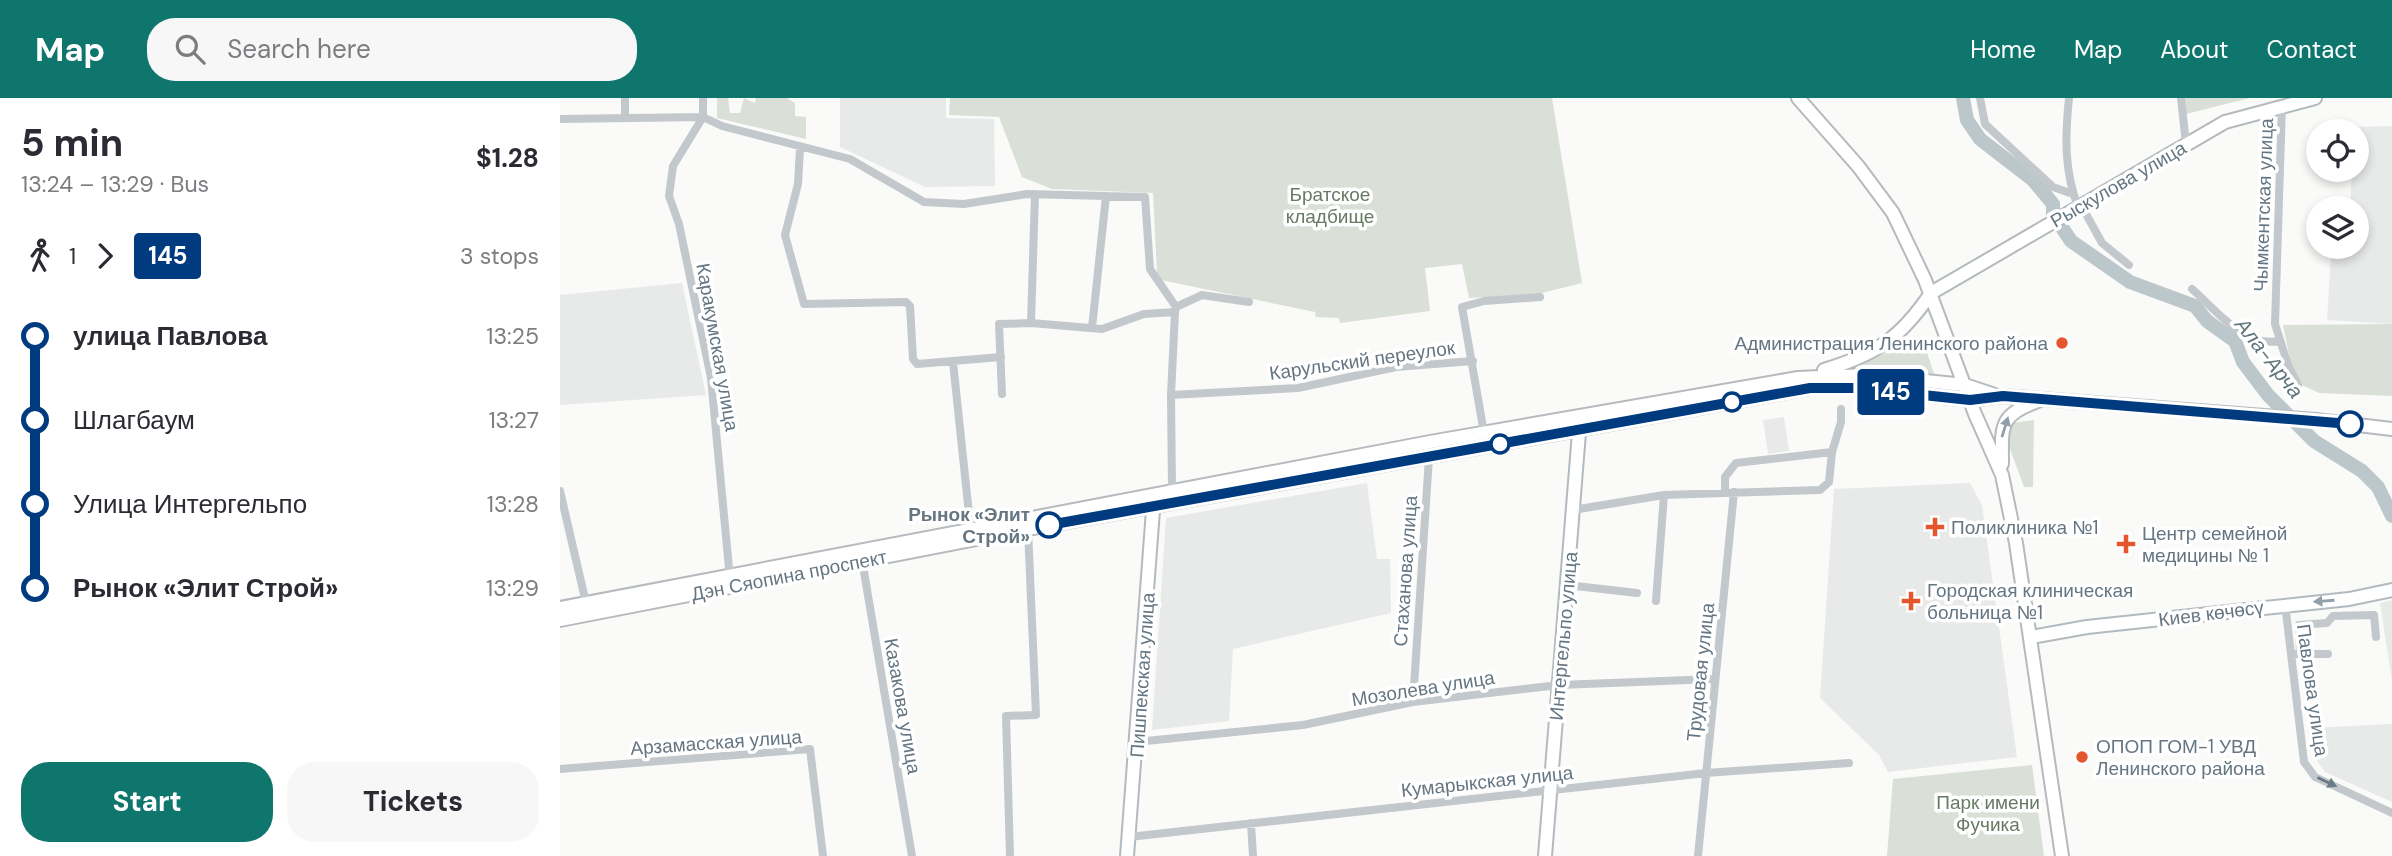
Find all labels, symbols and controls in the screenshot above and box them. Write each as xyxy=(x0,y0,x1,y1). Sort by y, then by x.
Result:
search box xyxy=(147,18,637,81)
text: Map xyxy=(35,28,105,71)
icon: search xyxy=(171,30,209,68)
text: Search here xyxy=(227,32,371,66)
text: Home xyxy=(1970,34,2036,65)
text: Map xyxy=(2074,34,2122,65)
text: About xyxy=(2160,34,2229,65)
text: Contact xyxy=(2267,34,2357,65)
street label: Чымкентская улица xyxy=(2248,117,2279,292)
text: 5 min xyxy=(21,118,123,168)
map controls xyxy=(2306,119,2369,259)
button: locate xyxy=(2306,119,2369,182)
street label: Рыскулова улица xyxy=(2046,135,2191,234)
text: $1.28 xyxy=(476,141,539,175)
text: 13:24 – 13:29 · Bus xyxy=(21,169,209,199)
park label: Братское кладбище xyxy=(1286,182,1374,229)
button: layers xyxy=(2306,196,2369,259)
icon: walk xyxy=(21,237,59,275)
icon: forward xyxy=(86,237,124,275)
text: 145 xyxy=(148,240,187,271)
text: 1 xyxy=(69,241,76,271)
text: 3 stops xyxy=(460,241,539,271)
street label: Каракумская улица xyxy=(690,261,745,433)
water label: Ала-Арча xyxy=(2227,310,2309,404)
text: улица Павлова xyxy=(73,319,267,353)
text: 13:25 xyxy=(486,321,539,351)
place label: Администрация Ленинского района xyxy=(1735,331,2048,356)
street label: Карульский переулок xyxy=(1268,335,1457,386)
marker: Администрация Ленинского района xyxy=(2054,335,2070,351)
line badge: 145 xyxy=(1851,369,1931,415)
text: 145 xyxy=(1871,376,1911,407)
unlabelled marker xyxy=(1722,392,1742,412)
text: Шлагбаум xyxy=(73,403,195,437)
text: 13:27 xyxy=(488,405,539,435)
unlabelled marker xyxy=(2337,411,2363,437)
one-way arrow xyxy=(2001,417,2011,438)
unlabelled marker xyxy=(1490,434,1510,454)
text: Улица Интергельпо xyxy=(73,487,307,521)
text: 13:28 xyxy=(487,489,539,519)
street label: Стаханова улица xyxy=(1388,494,1423,647)
place label: Рынок «Элит Строй» xyxy=(908,502,1030,549)
marker: Рынок «Элит Строй» xyxy=(1036,512,1062,538)
place label: Поликлиника №1 xyxy=(1951,515,2099,540)
marker: Поликлиника №1 xyxy=(1925,517,1945,537)
place label: Центр семейной медицины № 1 xyxy=(2142,521,2287,568)
marker: Центр семейной медицины № 1 xyxy=(2116,534,2136,554)
street label: Дэн Сяопина проспект xyxy=(689,544,889,607)
street label: Интергельпо улица xyxy=(1544,550,1583,721)
text: Рынок «Элит Строй» xyxy=(73,571,338,605)
text: 13:29 xyxy=(486,573,539,603)
place label: Городская клиническая больница №1 xyxy=(1927,578,2133,625)
street label: Пишпекская улица xyxy=(1124,591,1161,758)
marker: Городская клиническая больница №1 xyxy=(1901,591,1921,611)
street label: Киев көчөсү xyxy=(2157,595,2266,632)
one-way arrow xyxy=(2313,596,2335,607)
street label: Трудовая улица xyxy=(1681,601,1720,743)
street label: Павлова улица xyxy=(2291,622,2334,758)
street label: Казакова улица xyxy=(878,636,927,776)
street label: Мозолева улица xyxy=(1350,665,1497,712)
street label: Арзамасская улица xyxy=(629,724,803,761)
place label: ОПОП ГОМ-1 УВД Ленинского района xyxy=(2096,734,2265,781)
marker: ОПОП ГОМ-1 УВД Ленинского района xyxy=(2074,749,2090,765)
street label: Кумарыкская улица xyxy=(1400,760,1575,803)
button: Start xyxy=(21,762,273,842)
button: Tickets xyxy=(287,762,539,842)
one-way arrow xyxy=(2317,777,2337,788)
park label: Парк имени Фучика xyxy=(1936,790,2040,837)

